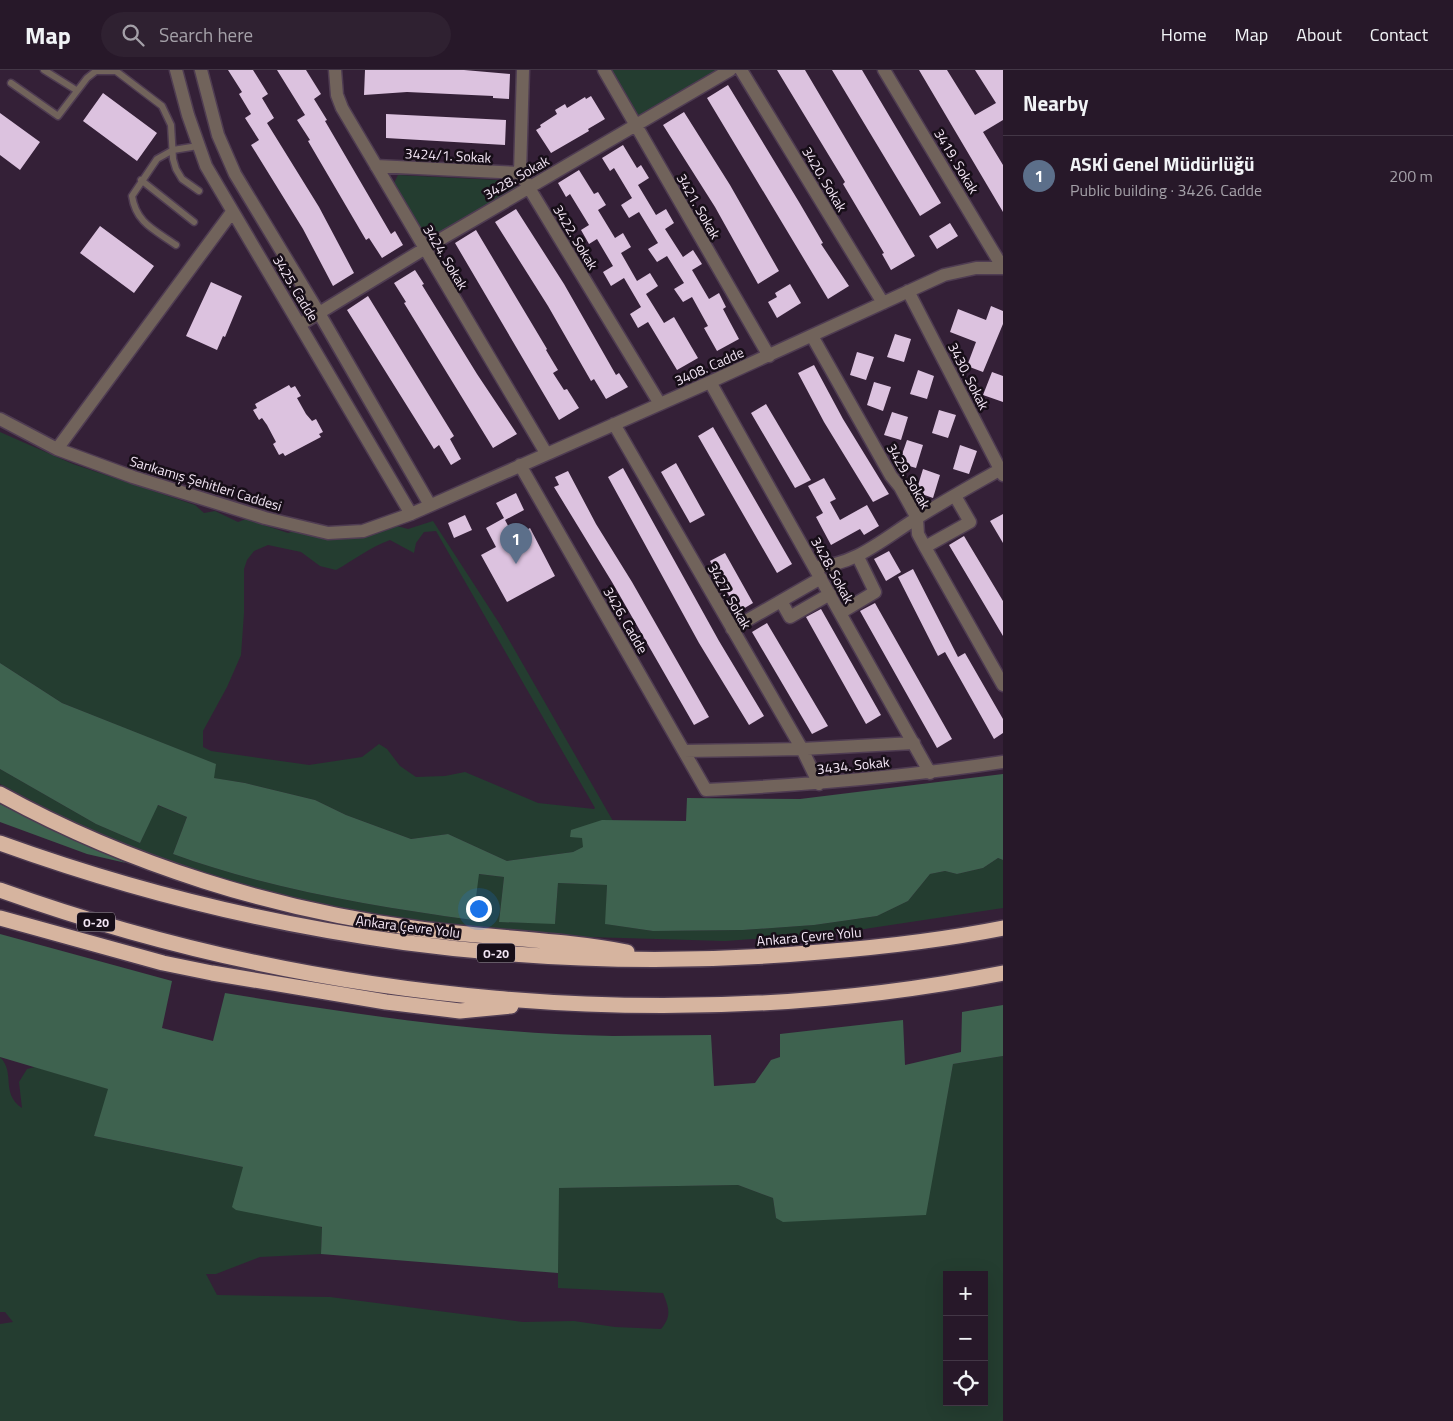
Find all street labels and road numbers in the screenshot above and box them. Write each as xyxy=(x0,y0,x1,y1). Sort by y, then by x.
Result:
street label: 3419. Sokak xyxy=(929,124,985,198)
street label: 3424/1. Sokak xyxy=(404,142,492,168)
street label: 3420. Sokak xyxy=(797,142,853,216)
street label: 3428. Sokak xyxy=(479,150,553,204)
street label: 3421. Sokak xyxy=(672,169,726,243)
street label: 3422. Sokak xyxy=(548,200,604,274)
street label: 3424. Sokak xyxy=(418,220,474,294)
street label: 3425. Cadde xyxy=(268,251,324,325)
street label: 3430. Sokak xyxy=(943,339,995,413)
street label: 3408. Cadde xyxy=(671,341,747,391)
street label: 3429. Sokak xyxy=(882,439,936,513)
street label: Sarıkamış Şehitleri Caddesi xyxy=(127,450,285,516)
street label: 3428. Sokak xyxy=(806,533,860,607)
street label: 3427. Sokak xyxy=(703,559,757,633)
street label: 3426. Cadde xyxy=(598,583,654,657)
street label: 3434. Sokak xyxy=(816,751,891,779)
street label: Ankara Çevre Yolu xyxy=(355,909,461,943)
road number: O-20 xyxy=(77,912,115,932)
street label: Ankara Çevre Yolu xyxy=(756,921,862,951)
road number: O-20 xyxy=(477,944,515,962)

